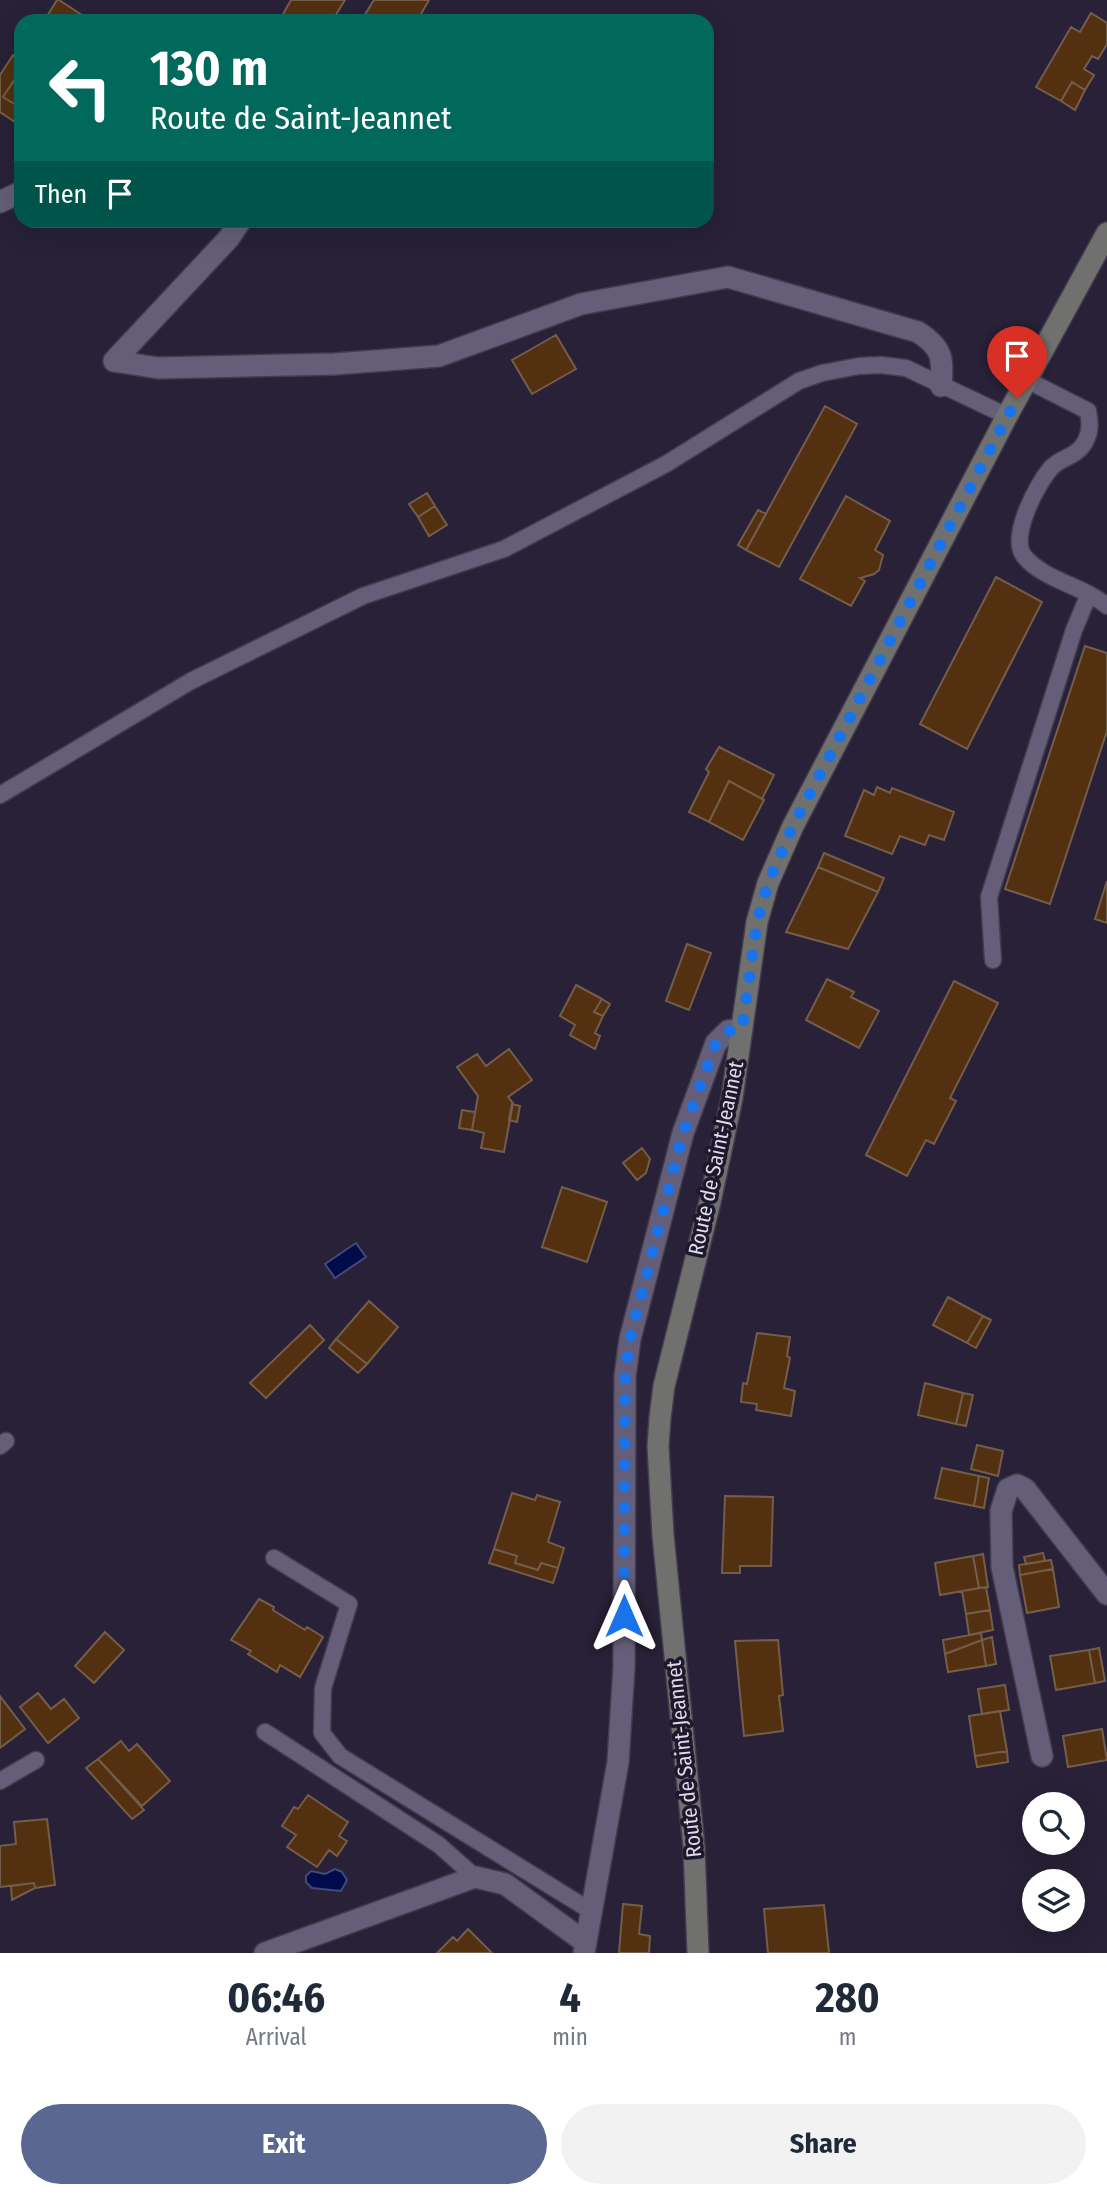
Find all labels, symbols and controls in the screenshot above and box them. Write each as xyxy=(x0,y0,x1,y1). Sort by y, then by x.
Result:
text: 130 m xyxy=(150,39,268,98)
icon: left xyxy=(35,42,126,133)
text: Route de Saint-Jeannet xyxy=(150,99,451,137)
icon: arrive xyxy=(101,175,139,213)
text: Then xyxy=(35,179,87,210)
pin xyxy=(987,326,1047,398)
icon: arrive xyxy=(998,337,1036,375)
street label: Route de Saint-Jeannet xyxy=(683,1058,749,1257)
position arrow xyxy=(587,1579,661,1653)
street label: Route de Saint-Jeannet xyxy=(661,1659,707,1859)
map controls xyxy=(1022,1792,1085,1932)
button: search xyxy=(1022,1792,1085,1855)
button: layers xyxy=(1022,1869,1085,1932)
text: 06:46 xyxy=(227,1973,325,2023)
text: 4 xyxy=(559,1973,581,2023)
text: 280 xyxy=(815,1973,880,2023)
text: Arrival xyxy=(246,2023,307,2051)
text: min xyxy=(552,2023,588,2051)
text: m xyxy=(839,2023,856,2051)
button: Exit xyxy=(21,2104,547,2184)
button: Share xyxy=(561,2104,1086,2184)

